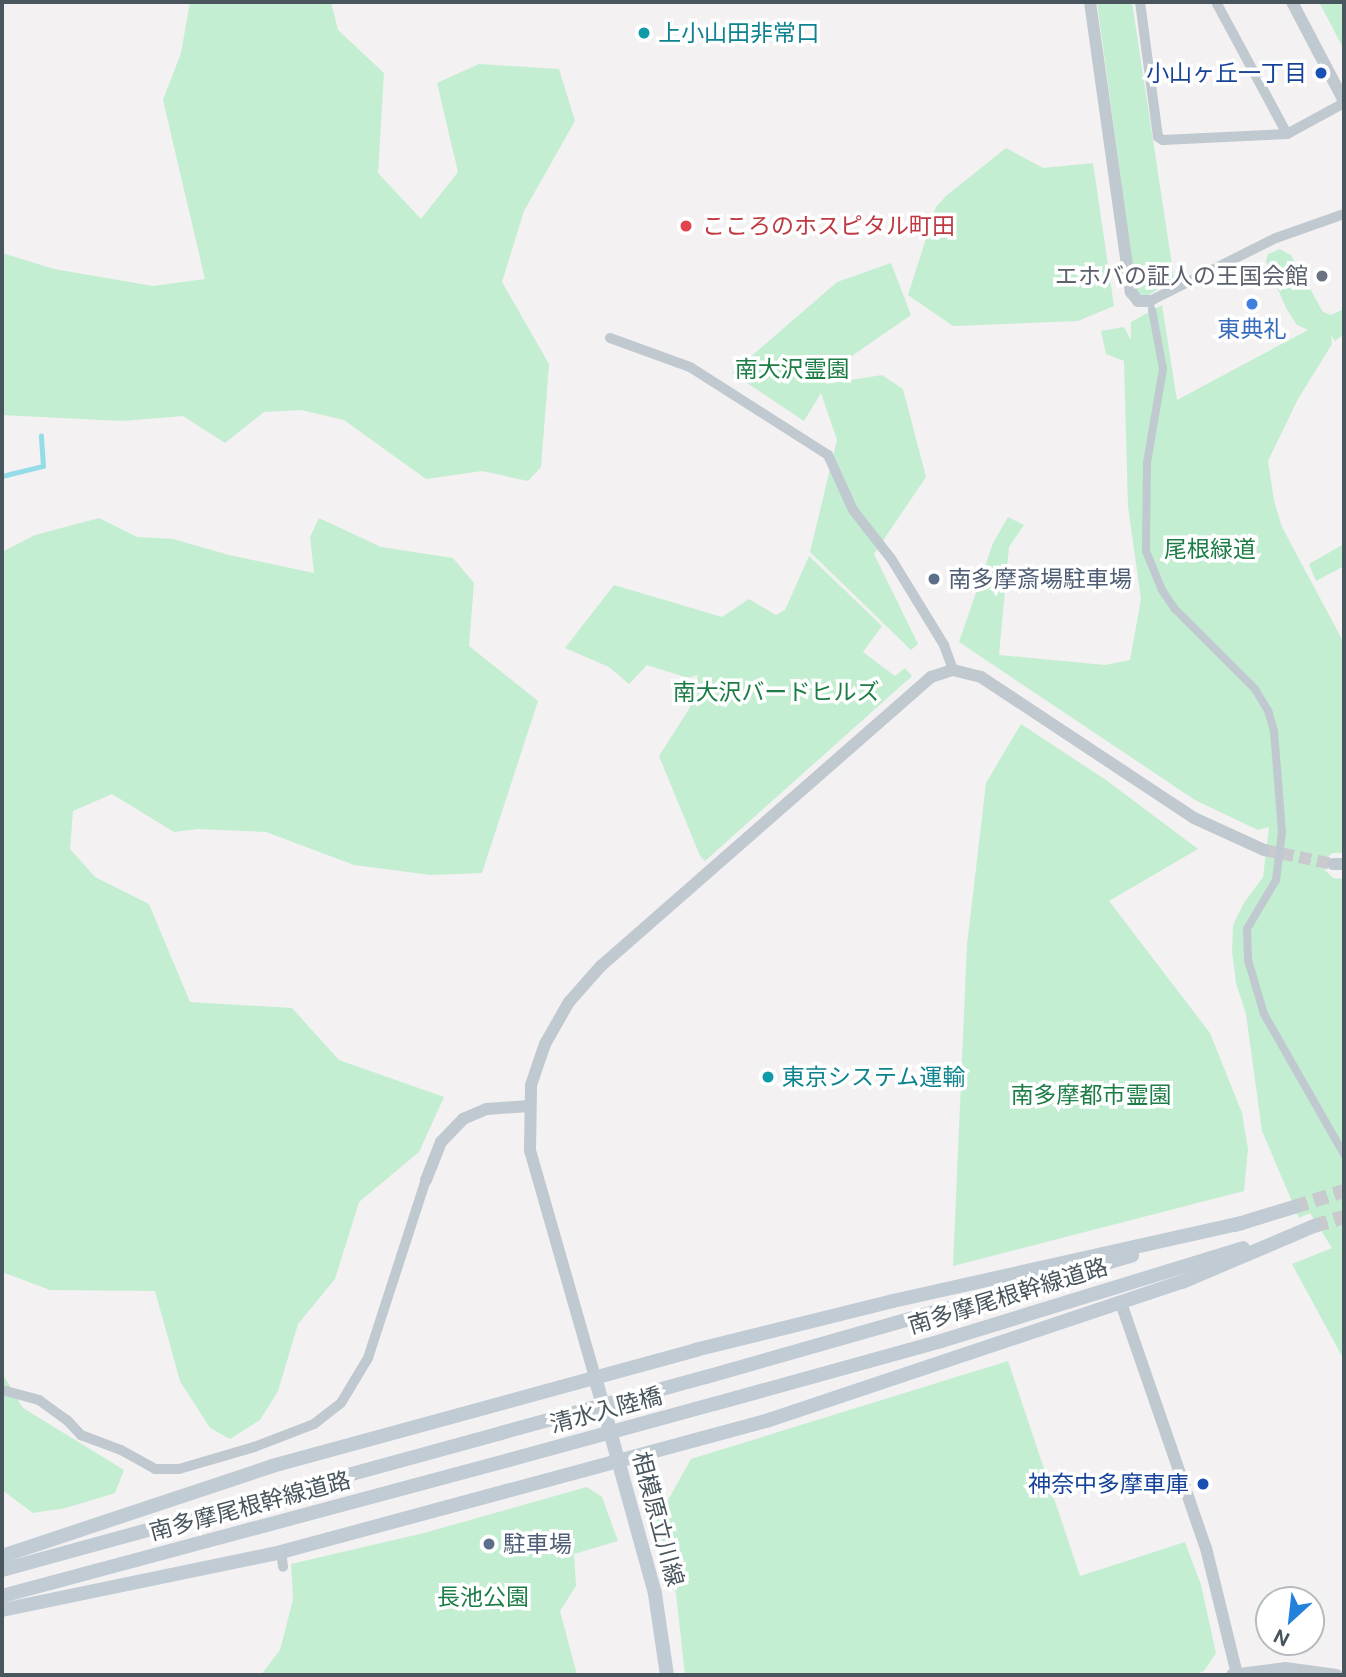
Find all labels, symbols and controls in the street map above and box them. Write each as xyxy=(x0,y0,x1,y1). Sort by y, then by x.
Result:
place label: 上小山田非常口 xyxy=(658,19,819,47)
marker: 上小山田非常口 xyxy=(636,25,652,41)
place label: 小山ヶ丘一丁目 xyxy=(1146,59,1307,87)
marker: 小山ヶ丘一丁目 xyxy=(1313,65,1329,81)
place label: こころのホスピタル町田 xyxy=(702,212,955,240)
marker: こころのホスピタル町田 xyxy=(676,216,696,236)
place label: エホバの証人の王国会館 xyxy=(1055,262,1308,290)
marker: エホバの証人の王国会館 xyxy=(1314,268,1330,284)
marker: 東典礼 xyxy=(1244,296,1260,312)
place label: 東典礼 xyxy=(1218,315,1286,343)
park label: 南大沢霊園 xyxy=(735,355,849,383)
park label: 尾根緑道 xyxy=(1164,535,1256,563)
place label: 南多摩斎場駐車場 xyxy=(948,565,1132,593)
marker: 南多摩斎場駐車場 xyxy=(926,571,942,587)
park label: 南大沢バードヒルズ xyxy=(673,678,879,706)
place label: 東京システム運輸 xyxy=(782,1063,966,1091)
marker: 東京システム運輸 xyxy=(760,1069,776,1085)
park label: 南多摩都市霊園 xyxy=(1011,1081,1171,1109)
street label: 南多摩尾根幹線道路 xyxy=(905,1253,1111,1339)
street label: 清水入陸橋 xyxy=(547,1382,665,1438)
street label: 相模原立川線 xyxy=(627,1449,689,1589)
street label: 南多摩尾根幹線道路 xyxy=(146,1466,354,1546)
place label: 神奈中多摩車庫 xyxy=(1028,1470,1189,1498)
marker: 神奈中多摩車庫 xyxy=(1195,1476,1211,1492)
place label: 駐車場 xyxy=(503,1530,572,1558)
marker: 駐車場 xyxy=(481,1536,497,1552)
park label: 長池公園 xyxy=(437,1583,529,1611)
north arrow xyxy=(1255,1586,1325,1656)
text: N xyxy=(1270,1625,1293,1651)

